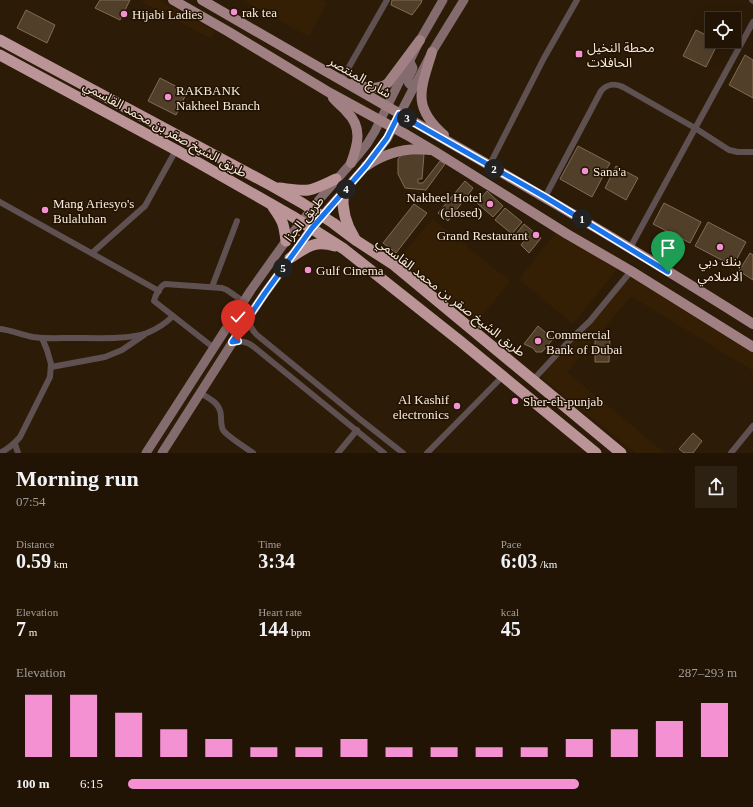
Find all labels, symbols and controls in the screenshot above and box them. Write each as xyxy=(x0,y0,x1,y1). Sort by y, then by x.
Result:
place label: rak tea xyxy=(242,5,277,20)
place label: Hijabi Ladies xyxy=(132,7,202,22)
marker: rak tea xyxy=(229,7,239,17)
marker: Hijabi Ladies xyxy=(119,9,129,19)
map controls xyxy=(705,12,741,48)
button: locate xyxy=(705,12,741,48)
place label: محطة النخيل الحافلات xyxy=(587,40,655,70)
marker: محطة النخيل الحافلات xyxy=(574,49,584,59)
street label: شارع المنتصر xyxy=(324,53,394,103)
street label: طريق الشيخ صقر بن محمد القاسمي xyxy=(79,78,250,183)
place label: RAKBANK Nakheel Branch xyxy=(176,83,261,113)
marker: RAKBANK Nakheel Branch xyxy=(163,92,173,102)
pin: 3 xyxy=(397,108,417,128)
text: 3 xyxy=(404,112,410,124)
pin: 2 xyxy=(484,159,504,179)
text: 2 xyxy=(491,163,497,175)
place label: Sana'a xyxy=(593,164,627,179)
marker: Sana'a xyxy=(580,166,590,176)
pin: 4 xyxy=(336,179,356,199)
text: 4 xyxy=(343,183,349,195)
place label: Nakheel Hotel (closed) xyxy=(407,190,482,220)
street label: طريق الجزا xyxy=(281,193,328,245)
place label: Mang Ariesyo's Bulaluhan xyxy=(53,196,134,226)
marker: Nakheel Hotel (closed) xyxy=(485,199,495,209)
marker: Mang Ariesyo's Bulaluhan xyxy=(40,205,50,215)
pin: 1 xyxy=(572,209,592,229)
text: 1 xyxy=(579,213,585,225)
place label: Grand Restaurant xyxy=(437,228,528,243)
marker: Grand Restaurant xyxy=(531,230,541,240)
pin xyxy=(651,231,685,272)
street label: طريق الشيخ صقر بن محمد القاسمي xyxy=(372,234,529,362)
icon: arrive xyxy=(657,237,679,259)
marker: بنك دبي الاسلامي xyxy=(715,242,725,252)
place label: بنك دبي الاسلامي xyxy=(697,254,743,287)
pin: 5 xyxy=(273,258,293,278)
text: 5 xyxy=(280,262,286,274)
place label: Gulf Cinema xyxy=(316,263,384,278)
marker: Gulf Cinema xyxy=(303,265,313,275)
pin xyxy=(221,300,255,341)
icon: check xyxy=(227,306,249,328)
place label: Commercial Bank of Dubai xyxy=(546,327,623,357)
marker: Commercial Bank of Dubai xyxy=(533,336,543,346)
place label: Al Kashif electronics xyxy=(393,392,450,422)
place label: Sher-eh-punjab xyxy=(523,394,603,409)
marker: Sher-eh-punjab xyxy=(510,396,520,406)
marker: Al Kashif electronics xyxy=(452,401,462,411)
text: Morning run xyxy=(16,466,139,491)
button: share xyxy=(695,466,737,508)
text: 07:54 xyxy=(16,494,46,509)
text: Distance xyxy=(16,538,54,550)
text: Time xyxy=(258,538,281,550)
text: Pace xyxy=(501,538,521,550)
text: 0.59 xyxy=(16,550,51,572)
text: 3:34 xyxy=(258,550,295,572)
text: 6:03 xyxy=(501,550,537,572)
text: km xyxy=(51,558,68,570)
text: /km xyxy=(537,558,557,570)
text: Elevation xyxy=(16,606,58,618)
text: Heart rate xyxy=(258,606,302,618)
text: kcal xyxy=(501,606,519,618)
text: 7 xyxy=(16,618,26,640)
text: 144 xyxy=(258,618,288,640)
text: 45 xyxy=(501,618,521,640)
text: m xyxy=(26,626,37,638)
text: bpm xyxy=(288,626,311,638)
text: Elevation xyxy=(16,665,66,680)
text: 287–293 m xyxy=(678,665,737,680)
text: 100 m xyxy=(16,776,50,791)
text: 6:15 xyxy=(80,776,103,791)

